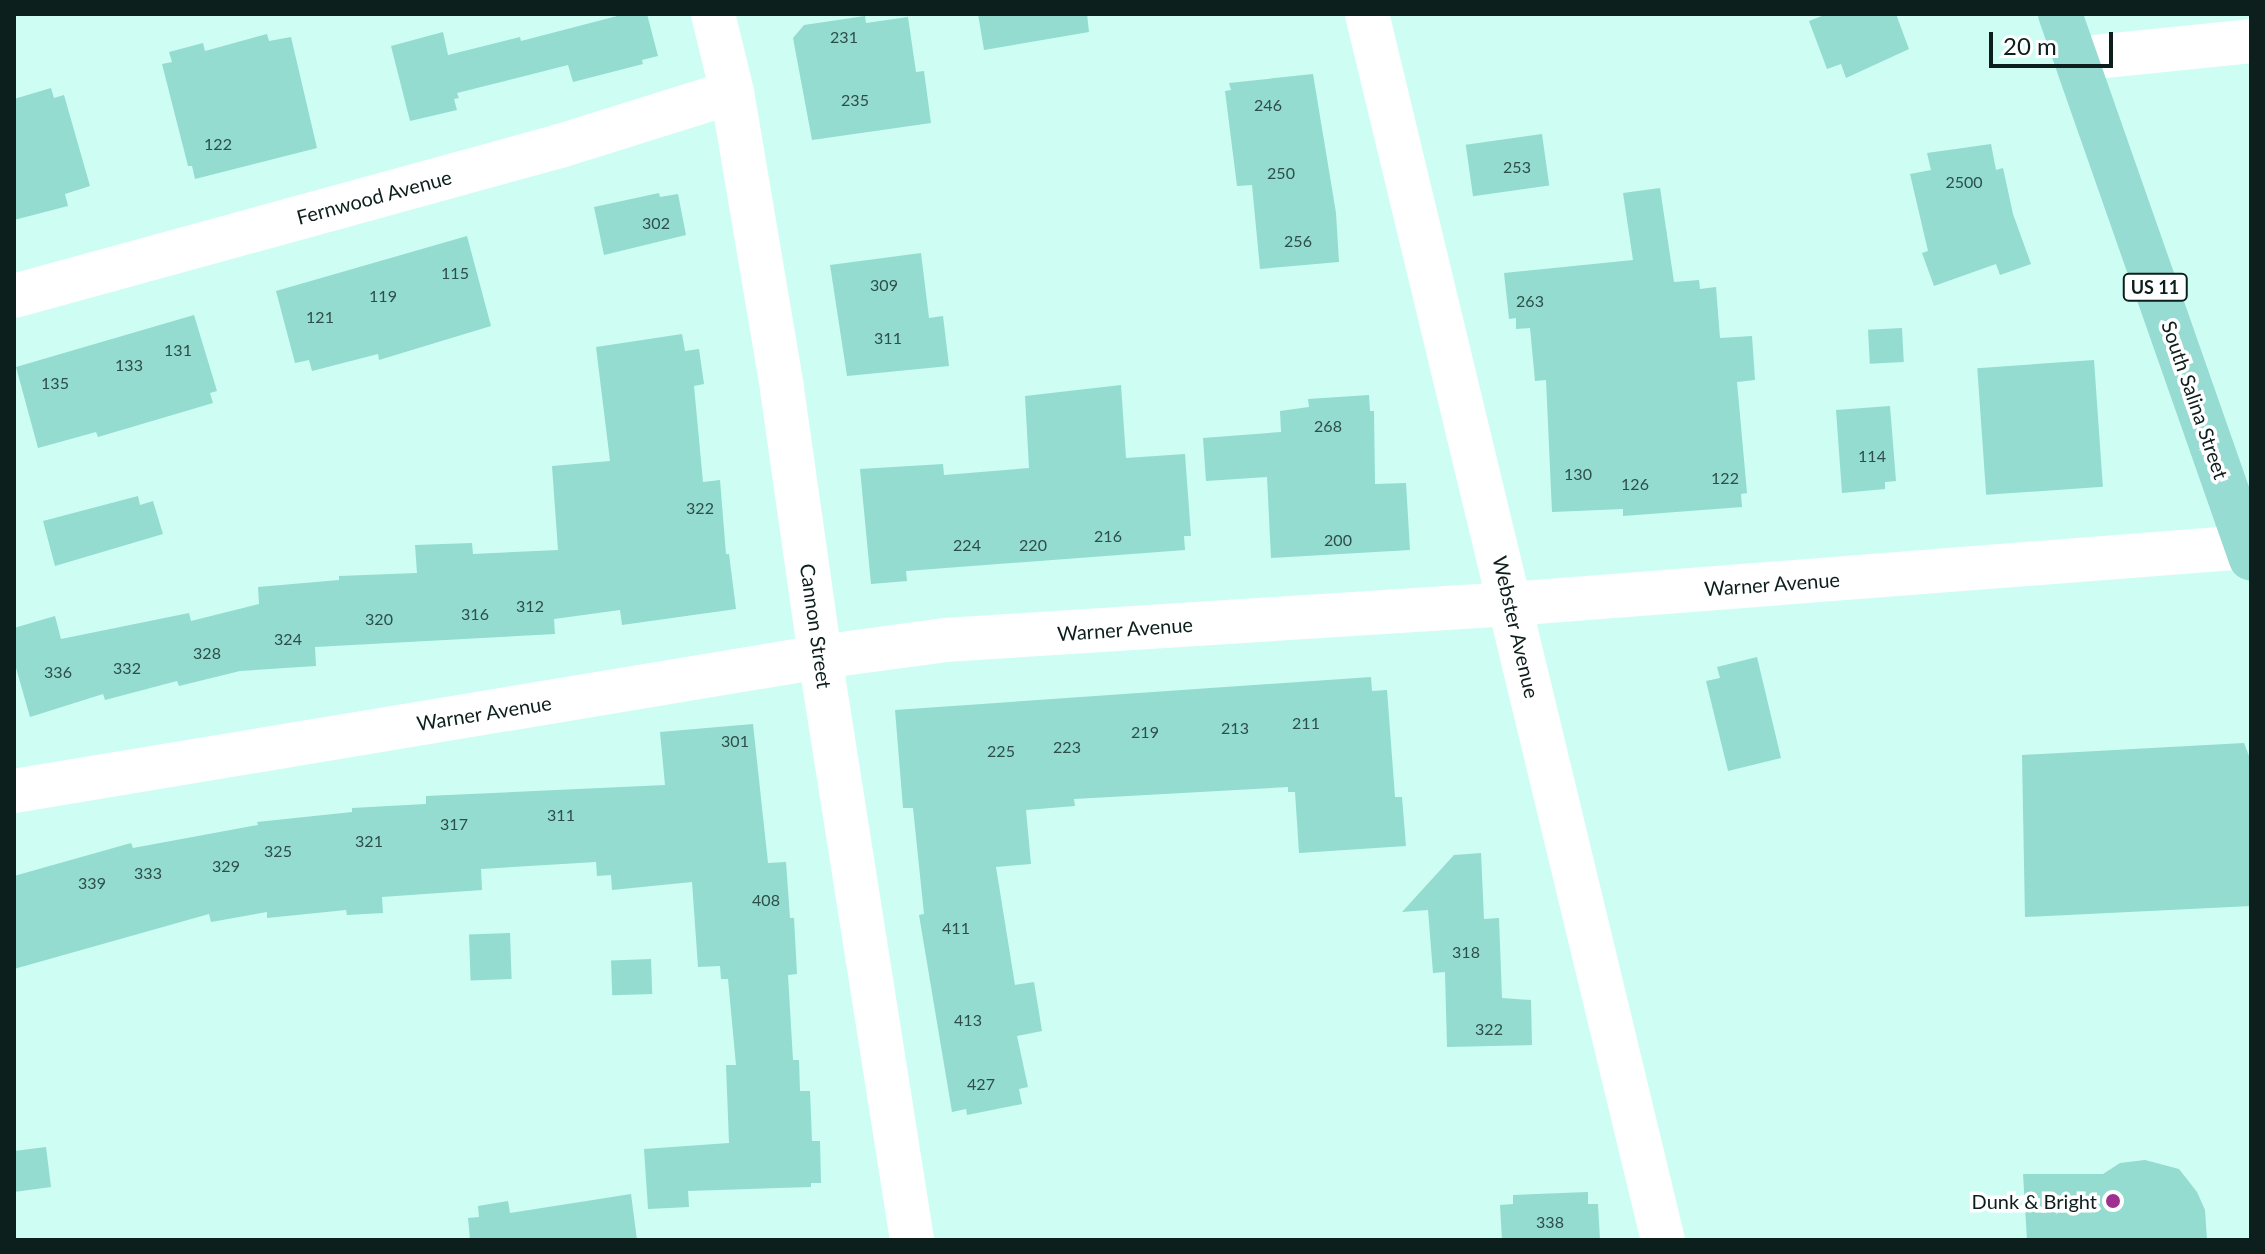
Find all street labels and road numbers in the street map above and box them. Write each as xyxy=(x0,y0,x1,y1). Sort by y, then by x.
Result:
street label: Fernwood Avenue xyxy=(294,165,454,229)
road number: US 11 xyxy=(2121,273,2189,301)
street label: South Salina Street xyxy=(2157,318,2233,482)
street label: Webster Avenue xyxy=(1488,553,1544,701)
street label: Cannon Street xyxy=(795,562,837,690)
street label: Warner Avenue xyxy=(1703,567,1841,601)
street label: Warner Avenue xyxy=(1056,612,1194,646)
street label: Warner Avenue xyxy=(414,690,554,736)

